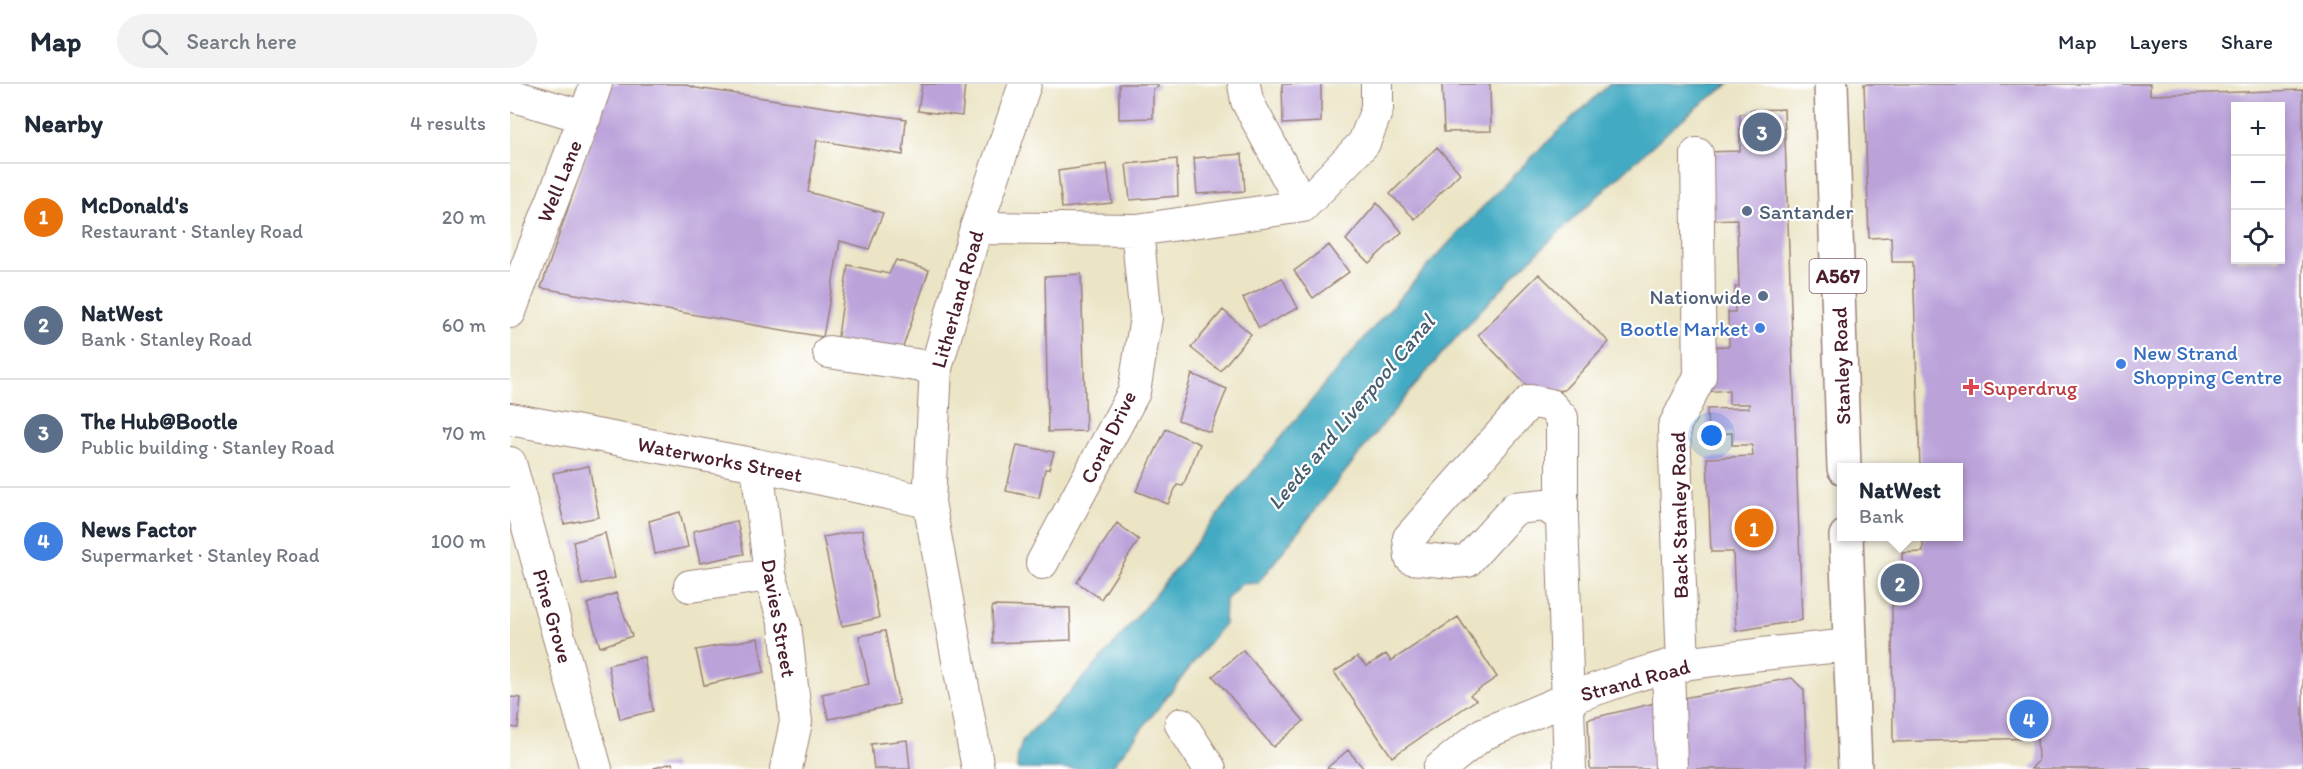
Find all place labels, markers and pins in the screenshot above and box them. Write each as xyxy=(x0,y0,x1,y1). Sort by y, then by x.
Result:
pin: 3 xyxy=(1742,110,1782,154)
place label: Santander xyxy=(1759,199,1853,224)
marker: Santander xyxy=(1740,204,1754,218)
place label: Nationwide xyxy=(1650,284,1751,309)
marker: Nationwide xyxy=(1756,289,1770,303)
place label: Bootle Market xyxy=(1620,316,1748,341)
marker: Bootle Market xyxy=(1753,321,1767,335)
place label: New Strand Shopping Centre xyxy=(2133,340,2282,389)
marker: New Strand Shopping Centre xyxy=(2114,357,2128,371)
place label: Superdrug xyxy=(1983,375,2078,400)
marker: Superdrug xyxy=(1964,380,1978,394)
pin: 1 xyxy=(1734,506,1774,550)
pin: 2 xyxy=(1880,560,1920,606)
pin: 4 xyxy=(2010,696,2048,742)

